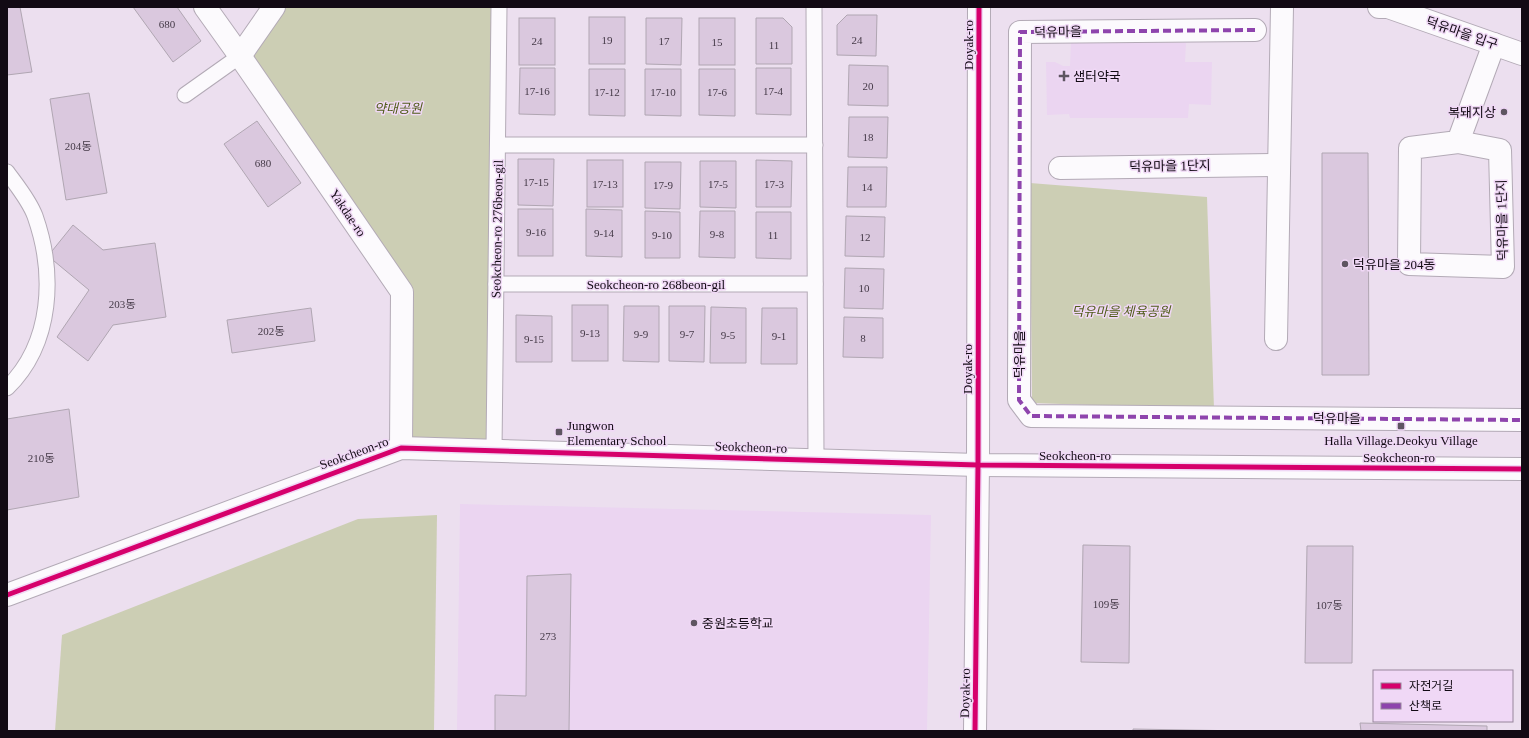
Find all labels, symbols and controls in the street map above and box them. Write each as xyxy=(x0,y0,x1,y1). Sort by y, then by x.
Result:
street label: 덕유마을 입구 xyxy=(1424,14,1500,52)
house number: 680 xyxy=(159,18,176,30)
street label: Doyak-ro xyxy=(961,20,976,70)
street label: 덕유마을 xyxy=(1034,24,1082,40)
house number: 19 xyxy=(602,34,613,46)
house number: 24 xyxy=(852,34,863,46)
house number: 24 xyxy=(532,35,543,47)
house number: 17 xyxy=(659,35,670,47)
house number: 15 xyxy=(712,36,723,48)
house number: 11 xyxy=(769,39,779,51)
place label: 샘터약국 xyxy=(1073,69,1121,84)
marker: 샘터약국 xyxy=(1058,70,1070,82)
house number: 20 xyxy=(863,80,874,92)
house number: 17-16 xyxy=(524,85,550,97)
house number: 17-4 xyxy=(763,85,784,97)
house number: 17-12 xyxy=(594,86,620,98)
house number: 17-10 xyxy=(650,86,676,98)
house number: 17-6 xyxy=(707,86,728,98)
park label: 약대공원 xyxy=(374,101,423,116)
place label: 복돼지상 xyxy=(1448,105,1496,120)
marker: 복돼지상 xyxy=(1499,107,1509,117)
house number: 18 xyxy=(863,131,874,143)
house number: 204동 xyxy=(65,140,91,152)
house number: 680 xyxy=(255,157,272,169)
street label: 덕유마을 1단지 xyxy=(1129,158,1211,174)
street label: Seokcheon-ro 276beon-gil xyxy=(488,159,506,298)
house number: 17-15 xyxy=(523,176,549,188)
house number: 17-13 xyxy=(592,178,618,190)
house number: 17-5 xyxy=(708,178,729,190)
house number: 17-3 xyxy=(764,178,785,190)
house number: 17-9 xyxy=(653,179,674,191)
street label: 덕유마을 1단지 xyxy=(1494,179,1510,261)
house number: 14 xyxy=(862,181,873,193)
street label: Yakdae-ro xyxy=(327,187,369,239)
house number: 9-16 xyxy=(526,226,547,238)
house number: 9-14 xyxy=(594,227,615,239)
house number: 9-8 xyxy=(710,228,725,240)
house number: 9-10 xyxy=(652,229,673,241)
house number: 11 xyxy=(768,229,778,241)
house number: 12 xyxy=(860,231,871,243)
place label: 덕유마을 204동 xyxy=(1353,257,1436,272)
marker: 덕유마을 204동 xyxy=(1340,259,1350,269)
street label: Seokcheon-ro 268beon-gil xyxy=(587,277,726,292)
house number: 10 xyxy=(859,282,870,294)
house number: 203동 xyxy=(109,298,135,310)
park label: 덕유마을 체육공원 xyxy=(1072,304,1172,319)
house number: 202동 xyxy=(258,325,284,337)
house number: 9-13 xyxy=(580,327,601,339)
house number: 9-9 xyxy=(634,328,649,340)
house number: 9-7 xyxy=(680,328,695,340)
house number: 9-5 xyxy=(721,329,736,341)
house number: 9-1 xyxy=(772,330,786,342)
street label: 덕유마을 xyxy=(1012,330,1027,378)
house number: 8 xyxy=(860,332,866,344)
house number: 9-15 xyxy=(524,333,545,345)
street label: Doyak-ro xyxy=(960,344,975,394)
street label: 덕유마을 xyxy=(1313,411,1361,426)
place label: Jungwon Elementary School xyxy=(567,418,667,448)
marker: Halla Village.Deokyu Village xyxy=(1396,421,1406,431)
marker: Jungwon Elementary School xyxy=(554,427,564,437)
place label: Halla Village.Deokyu Village xyxy=(1324,433,1478,448)
street label: Seokcheon-ro xyxy=(318,434,390,472)
street label: Seokcheon-ro xyxy=(715,438,787,456)
street label: Seokcheon-ro xyxy=(1039,448,1111,463)
street label: Seokcheon-ro xyxy=(1363,450,1435,465)
house number: 210동 xyxy=(28,452,54,464)
house number: 109동 xyxy=(1093,598,1119,610)
house number: 107동 xyxy=(1316,599,1342,611)
place label: 중원초등학교 xyxy=(702,616,774,631)
marker: 중원초등학교 xyxy=(689,618,699,628)
house number: 273 xyxy=(540,630,557,642)
street label: Doyak-ro xyxy=(957,668,973,718)
legend xyxy=(1373,670,1513,722)
text: 자전거길 xyxy=(1409,679,1453,693)
text: 산책로 xyxy=(1409,699,1442,713)

